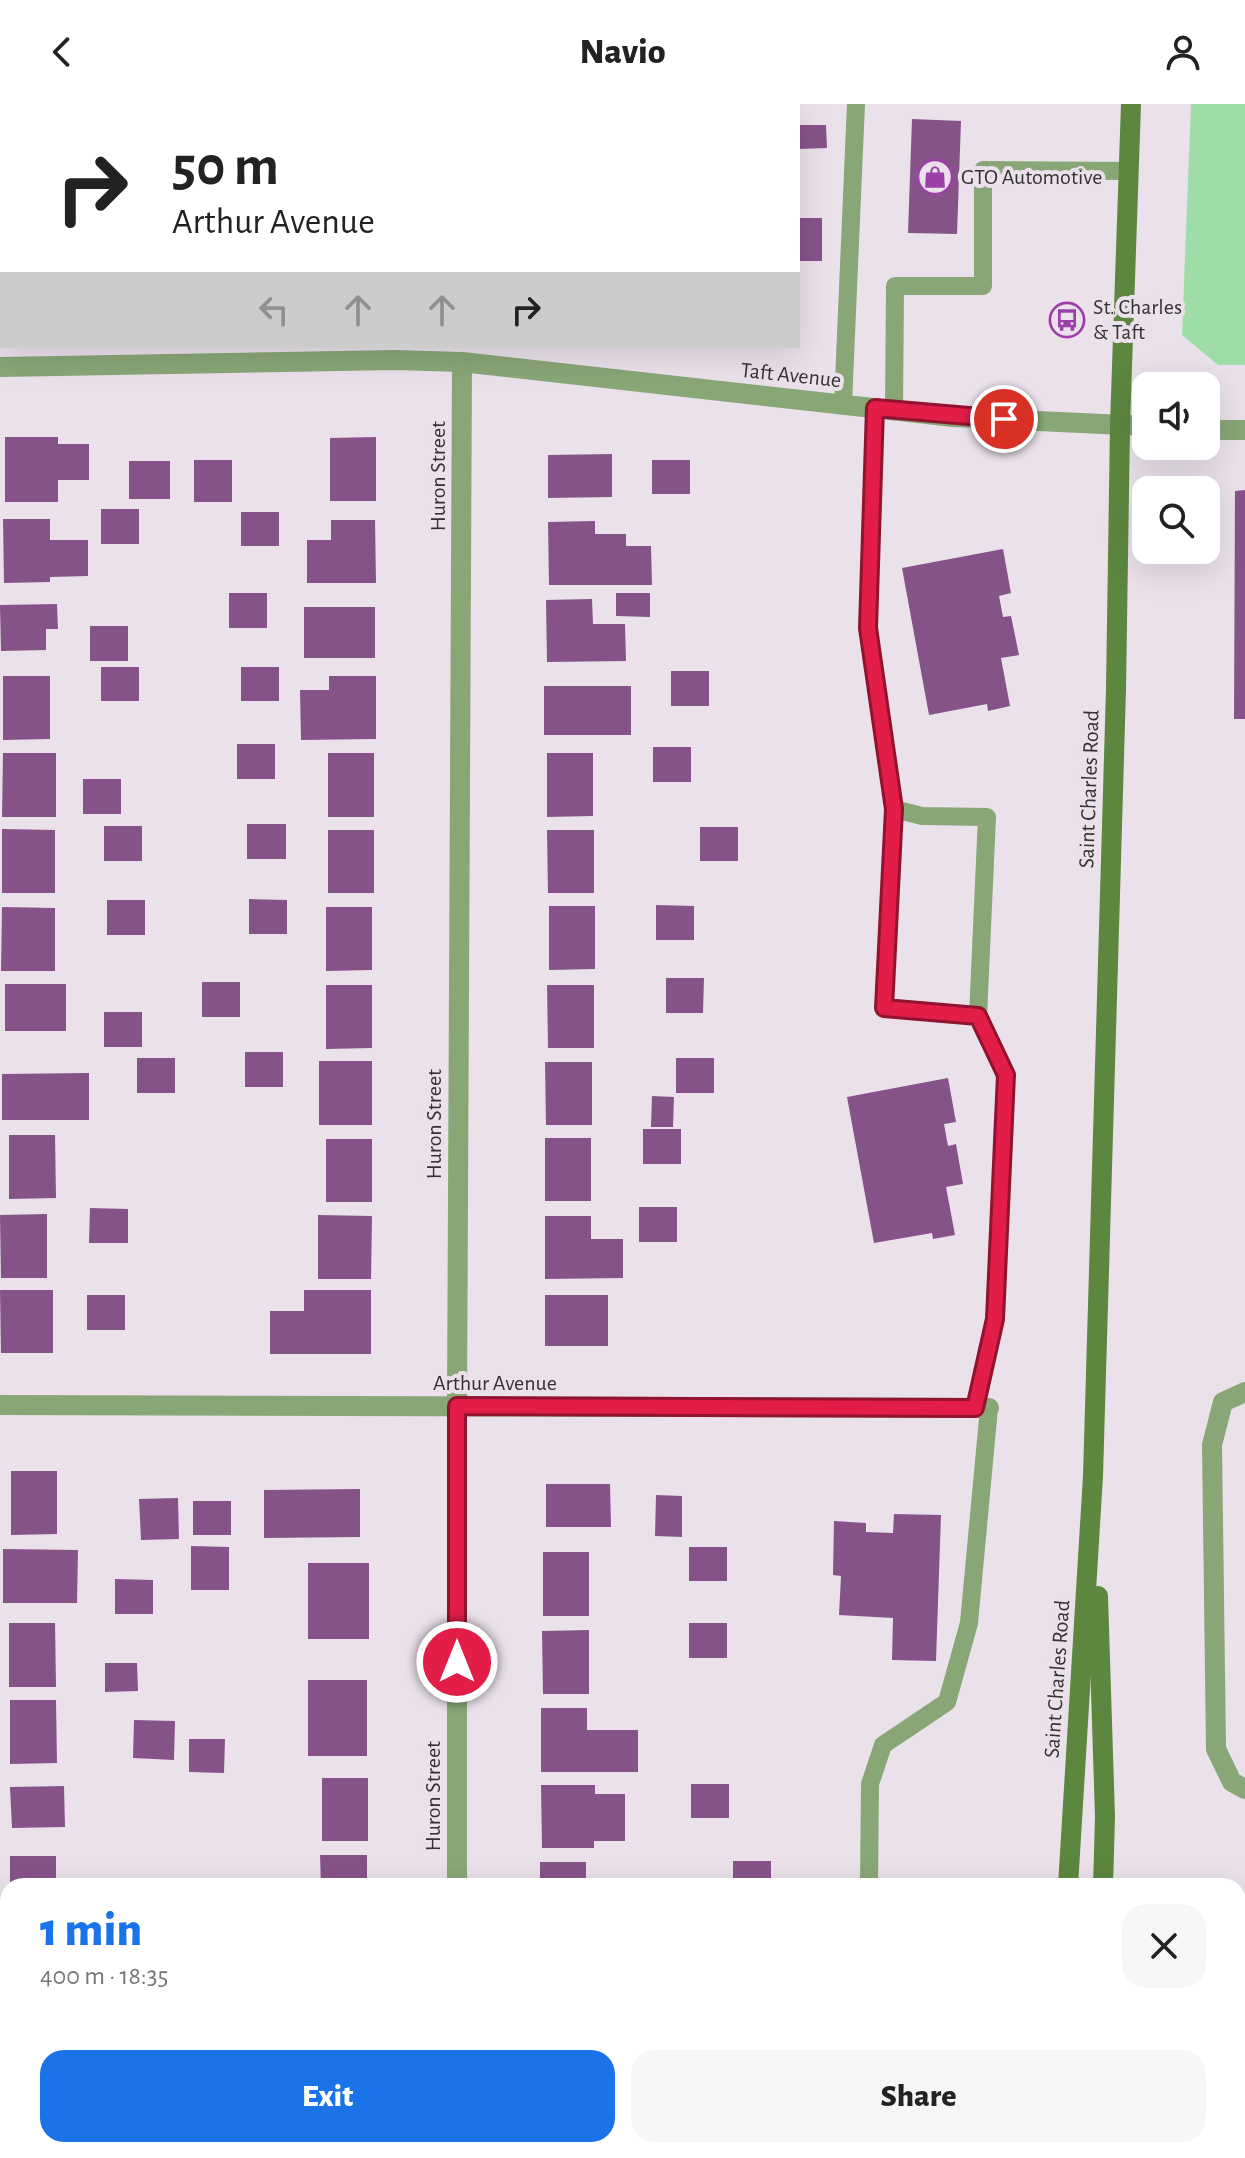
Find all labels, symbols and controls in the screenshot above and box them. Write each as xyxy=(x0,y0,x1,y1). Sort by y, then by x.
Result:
icon: back xyxy=(40,30,84,74)
icon: person xyxy=(1161,30,1205,74)
text: Navio xyxy=(579,34,666,70)
icon: right xyxy=(40,136,144,240)
text: 50 m xyxy=(172,139,279,195)
shop icon: GTO Automotive xyxy=(916,158,954,196)
place label: GTO Automotive xyxy=(961,166,1102,188)
text: Arthur Avenue xyxy=(172,204,375,240)
icon: left xyxy=(252,288,296,332)
icon: ahead xyxy=(336,288,380,332)
icon: ahead xyxy=(420,288,464,332)
icon: right xyxy=(504,288,548,332)
place label: St. Charles & Taft xyxy=(1093,296,1182,343)
bus stop icon: St. Charles & Taft xyxy=(1048,301,1086,339)
street label: Taft Avenue xyxy=(740,359,842,391)
map controls xyxy=(1132,372,1220,564)
button: sound xyxy=(1132,372,1220,460)
pin xyxy=(970,385,1038,453)
icon: arrive xyxy=(982,397,1026,441)
street label: Huron Street xyxy=(427,421,449,531)
button: search xyxy=(1132,476,1220,564)
street label: Saint Charles Road xyxy=(1075,709,1103,869)
street label: Huron Street xyxy=(423,1069,445,1179)
street label: Arthur Avenue xyxy=(433,1372,557,1394)
street label: Saint Charles Road xyxy=(1040,1599,1074,1759)
position arrow xyxy=(415,1620,499,1704)
street label: Huron Street xyxy=(422,1741,444,1851)
button: close xyxy=(1122,1904,1206,1988)
text: 1 min xyxy=(40,1907,142,1955)
text: 400 m · 18:35 xyxy=(40,1963,168,1989)
button: Exit xyxy=(40,2050,615,2142)
button: Share xyxy=(631,2050,1206,2142)

